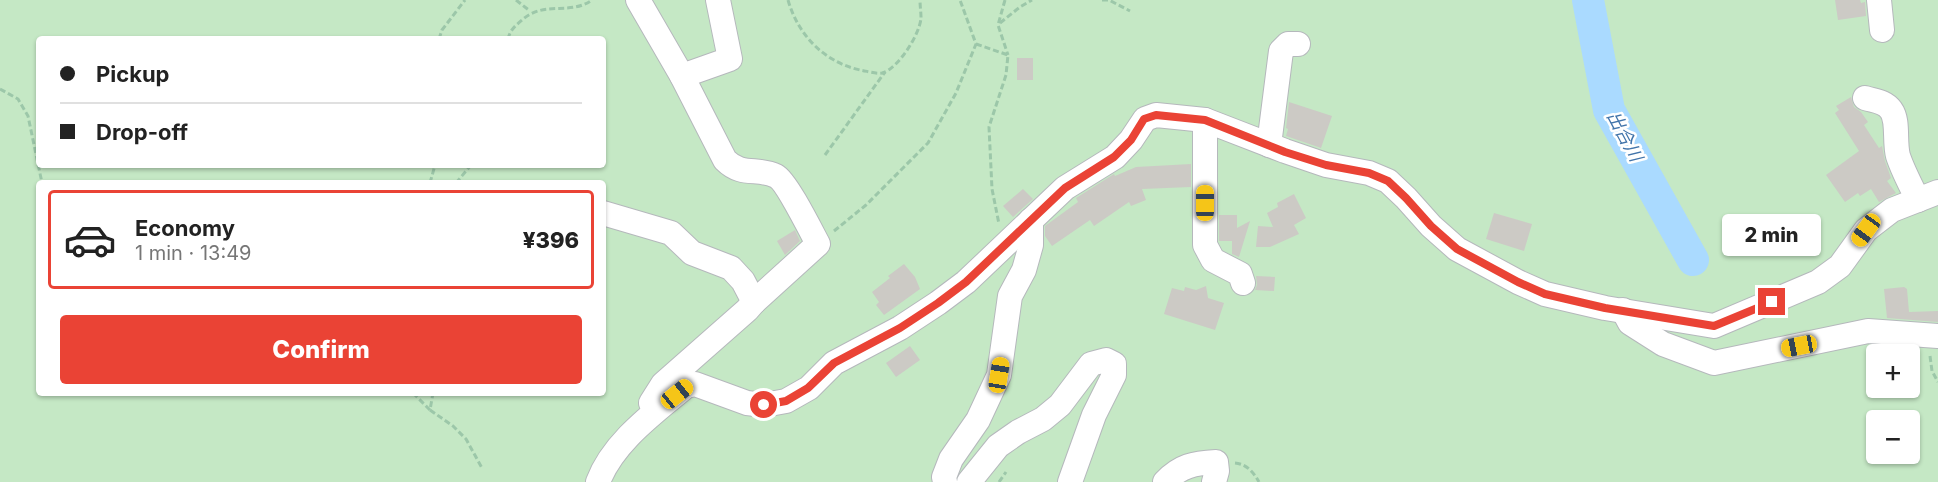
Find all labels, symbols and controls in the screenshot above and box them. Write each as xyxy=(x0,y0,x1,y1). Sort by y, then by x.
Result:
text: Pickup xyxy=(96,61,170,87)
water label: 出合川 xyxy=(1603,107,1648,167)
text: Drop-off xyxy=(96,119,188,145)
car xyxy=(1196,185,1214,221)
car xyxy=(1848,210,1884,250)
icon: car xyxy=(63,213,117,267)
text: Economy xyxy=(135,215,235,241)
callout: 2 min xyxy=(1722,215,1822,257)
text: 2 min xyxy=(1744,223,1799,247)
text: ¥396 xyxy=(523,227,579,253)
text: 1 min · 13:49 xyxy=(135,241,252,265)
route end xyxy=(1758,288,1785,315)
button: Confirm xyxy=(60,315,582,384)
car xyxy=(1780,334,1818,358)
map controls xyxy=(1866,344,1920,464)
button: + xyxy=(1866,344,1920,398)
car xyxy=(987,356,1011,394)
car xyxy=(657,376,697,412)
route start xyxy=(750,391,777,418)
button: − xyxy=(1866,410,1920,464)

